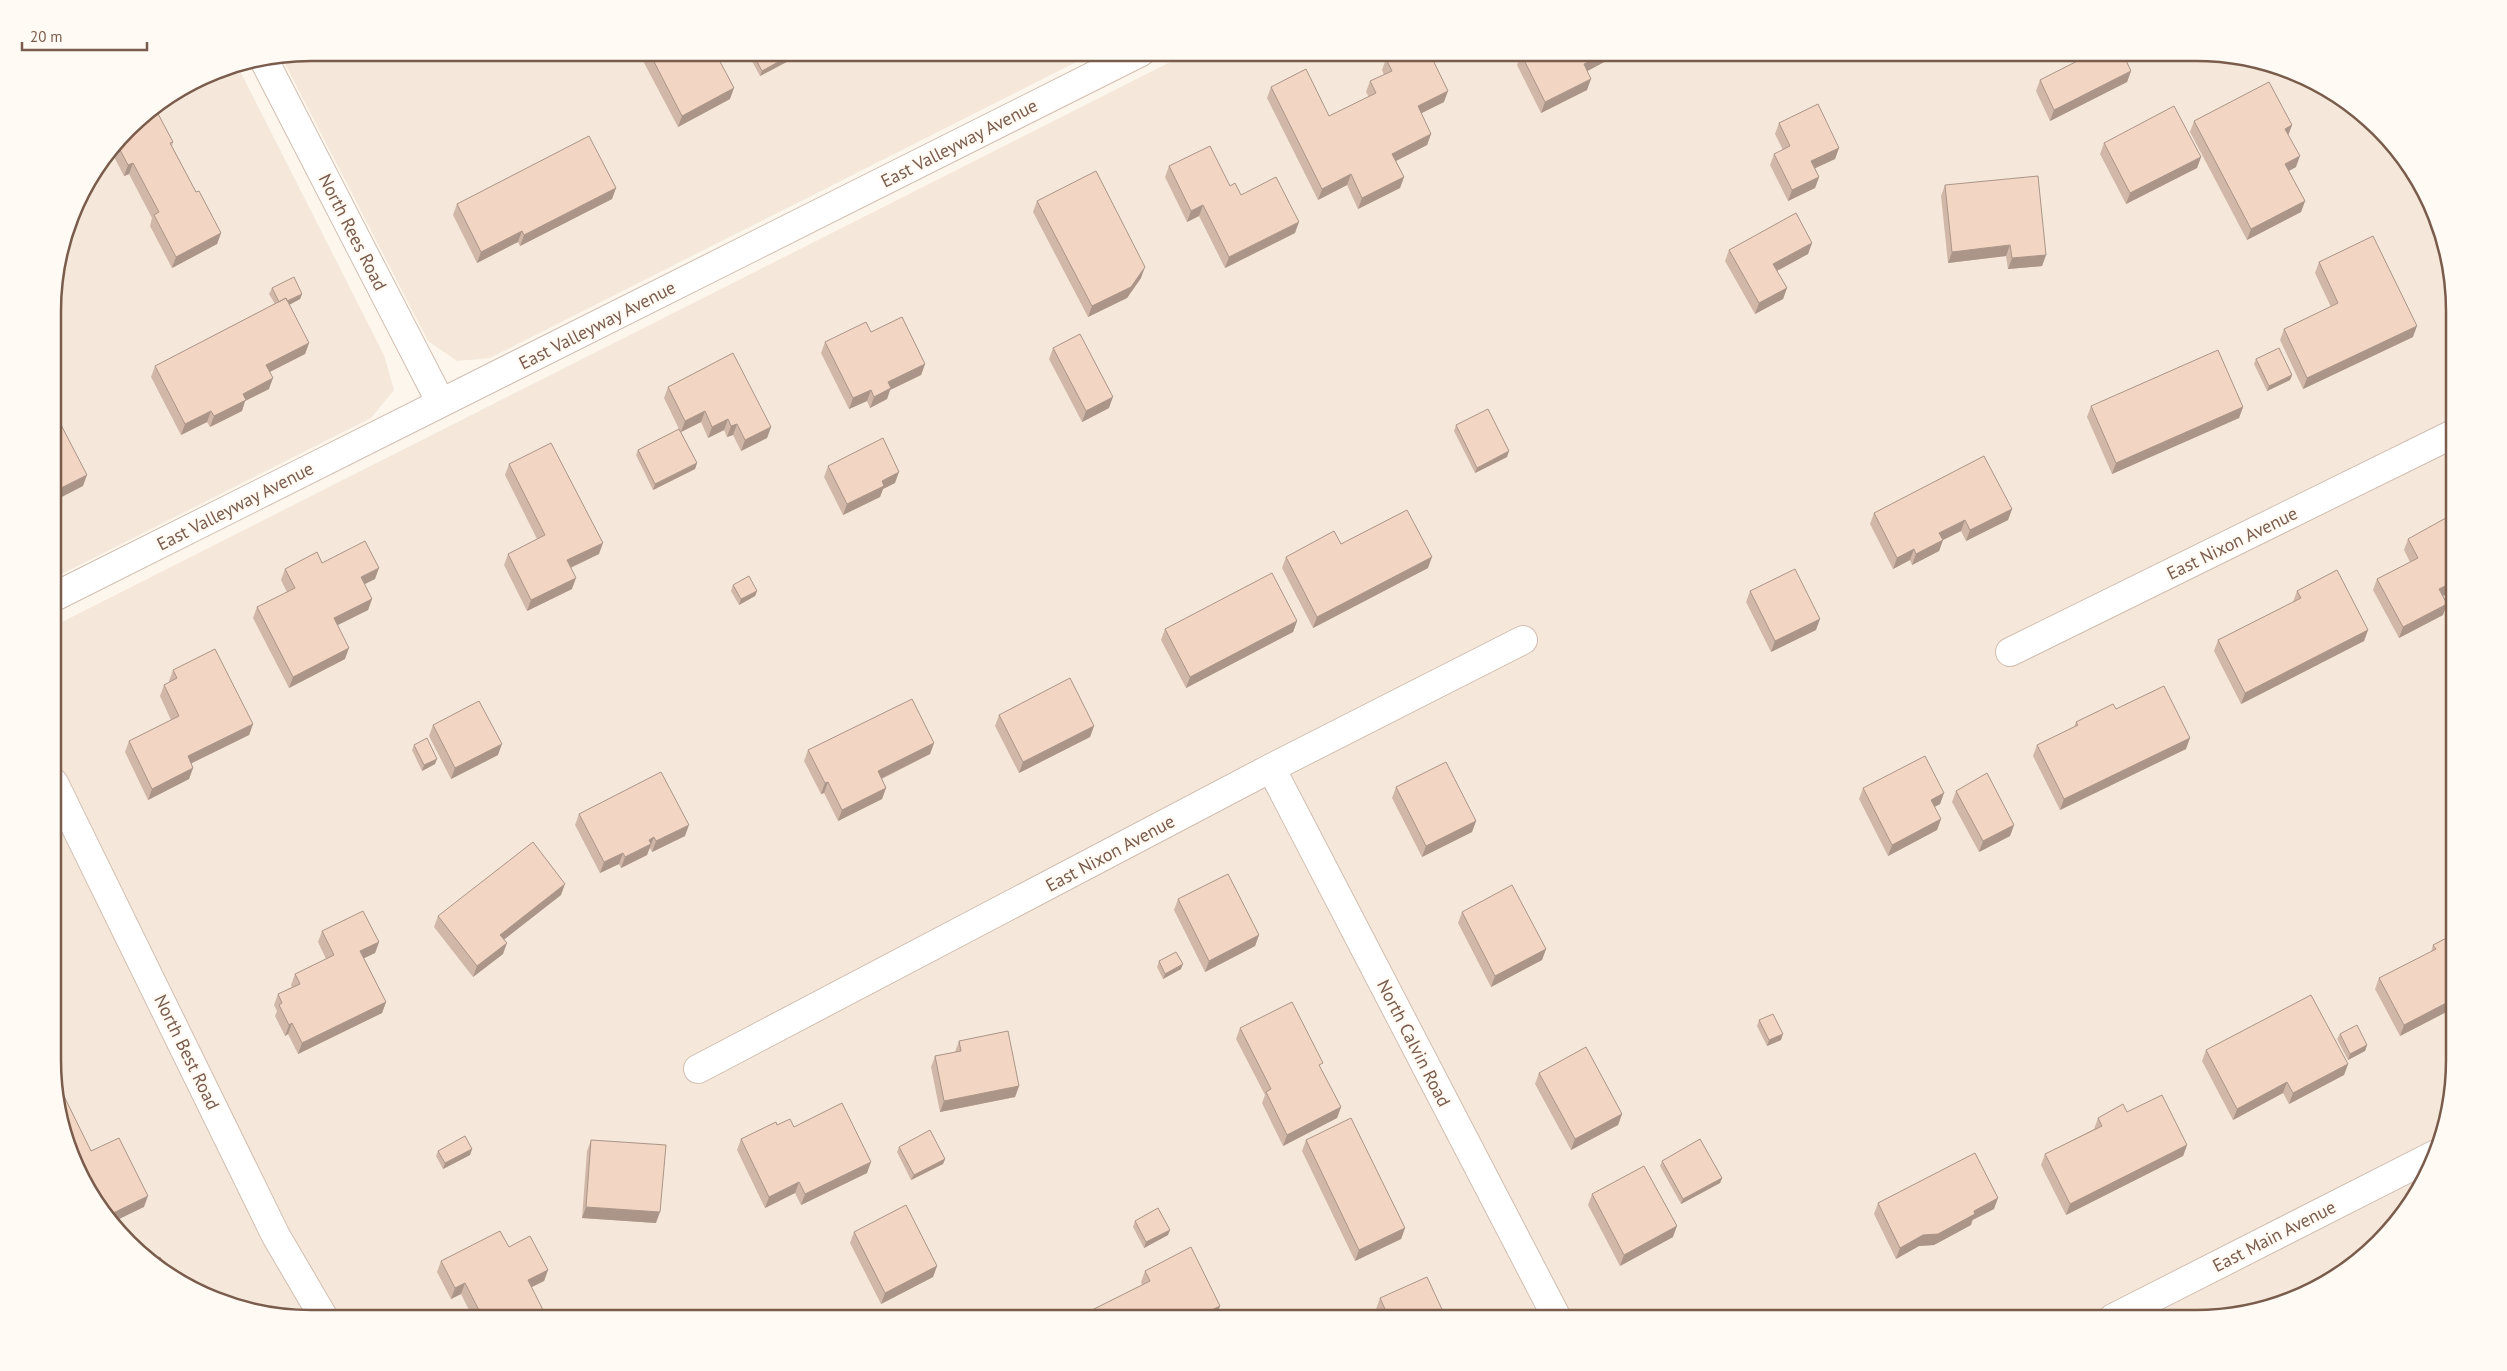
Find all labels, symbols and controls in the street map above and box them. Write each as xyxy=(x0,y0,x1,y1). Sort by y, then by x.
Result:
scale bar xyxy=(22,20,148,52)
text: 20 m xyxy=(30,27,63,46)
street label: East Valleyway Avenue xyxy=(877,94,1041,192)
street label: North Rees Road xyxy=(314,170,392,294)
street label: East Valleyway Avenue xyxy=(515,276,679,374)
street label: East Valleyway Avenue xyxy=(153,457,317,555)
street label: East Nixon Avenue xyxy=(2163,501,2301,585)
street label: East Nixon Avenue xyxy=(1042,809,1178,897)
street label: North Calvin Road xyxy=(1372,976,1456,1110)
street label: North Best Road xyxy=(149,991,225,1113)
street label: East Main Avenue xyxy=(2208,1195,2340,1277)

